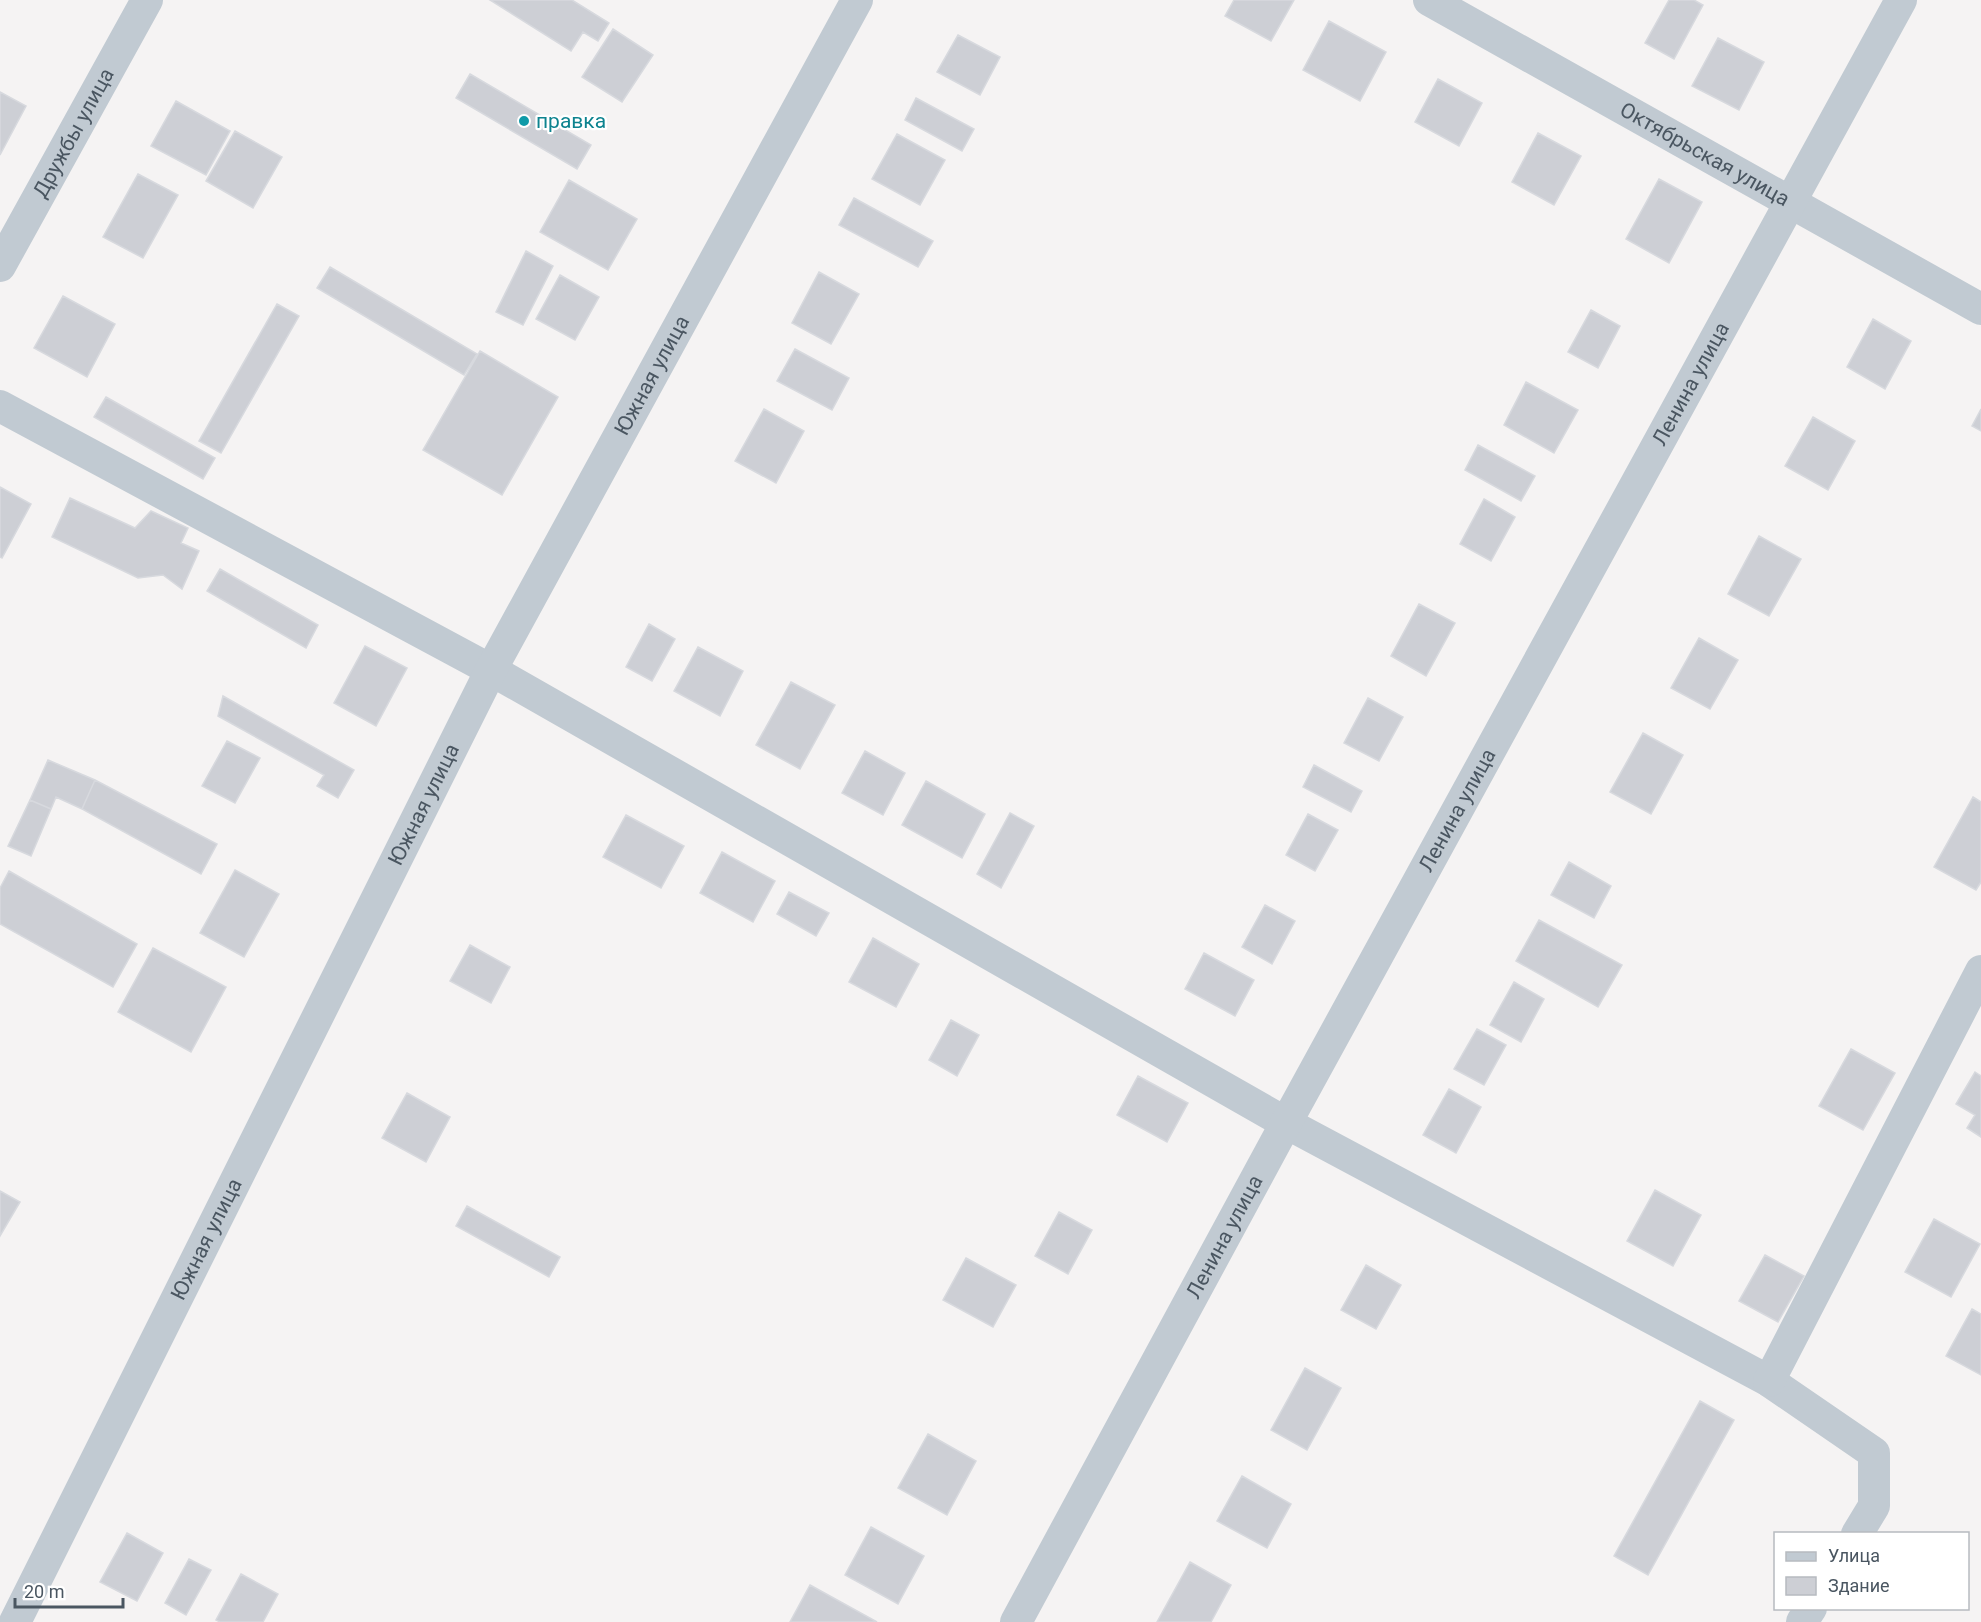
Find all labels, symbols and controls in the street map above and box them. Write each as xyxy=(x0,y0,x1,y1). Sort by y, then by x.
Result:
street label: Дружбы улица xyxy=(28,64,119,202)
street label: Октябрьская улица xyxy=(1616,97,1794,211)
place label: правка xyxy=(536,109,606,133)
marker: правка xyxy=(517,114,531,128)
street label: Южная улица xyxy=(610,311,694,440)
street label: Ленина улица xyxy=(1647,318,1734,450)
street label: Южная улица xyxy=(383,740,464,869)
street label: Ленина улица xyxy=(1414,744,1501,876)
street label: Ленина улица xyxy=(1181,1171,1268,1303)
street label: Южная улица xyxy=(166,1174,247,1304)
legend xyxy=(1774,1532,1969,1610)
text: Улица xyxy=(1828,1545,1880,1566)
scale bar xyxy=(15,1571,123,1609)
text: Здание xyxy=(1828,1575,1890,1596)
text: 20 m xyxy=(24,1581,64,1602)

